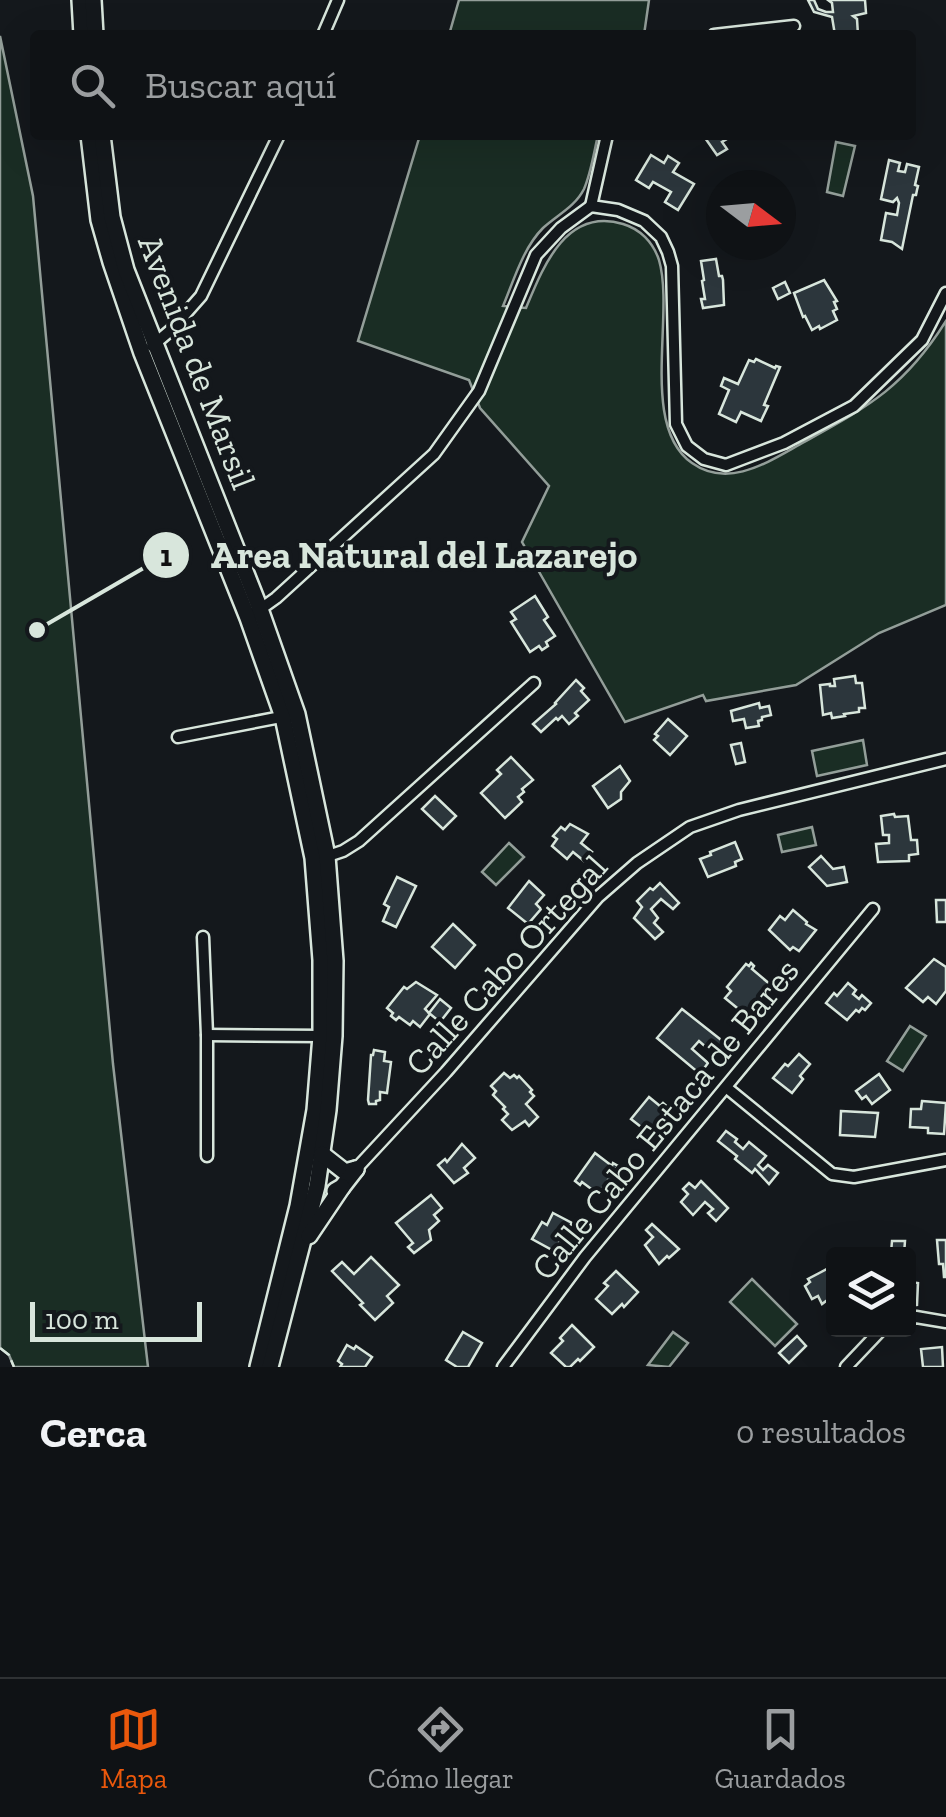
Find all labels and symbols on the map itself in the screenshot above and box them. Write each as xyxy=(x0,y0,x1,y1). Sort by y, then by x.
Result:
north arrow xyxy=(706,170,796,260)
street label: Avenida de Marsil xyxy=(129,229,265,495)
callout: Area Natural del Lazarejo xyxy=(141,521,658,589)
text: Area Natural del Lazarejo xyxy=(211,532,637,578)
text: 1 xyxy=(160,538,172,574)
street label: Calle Cabo Ortegal xyxy=(396,846,616,1084)
street label: Calle Cabo Estaca de Bares xyxy=(522,950,808,1288)
scale bar xyxy=(30,1297,202,1342)

